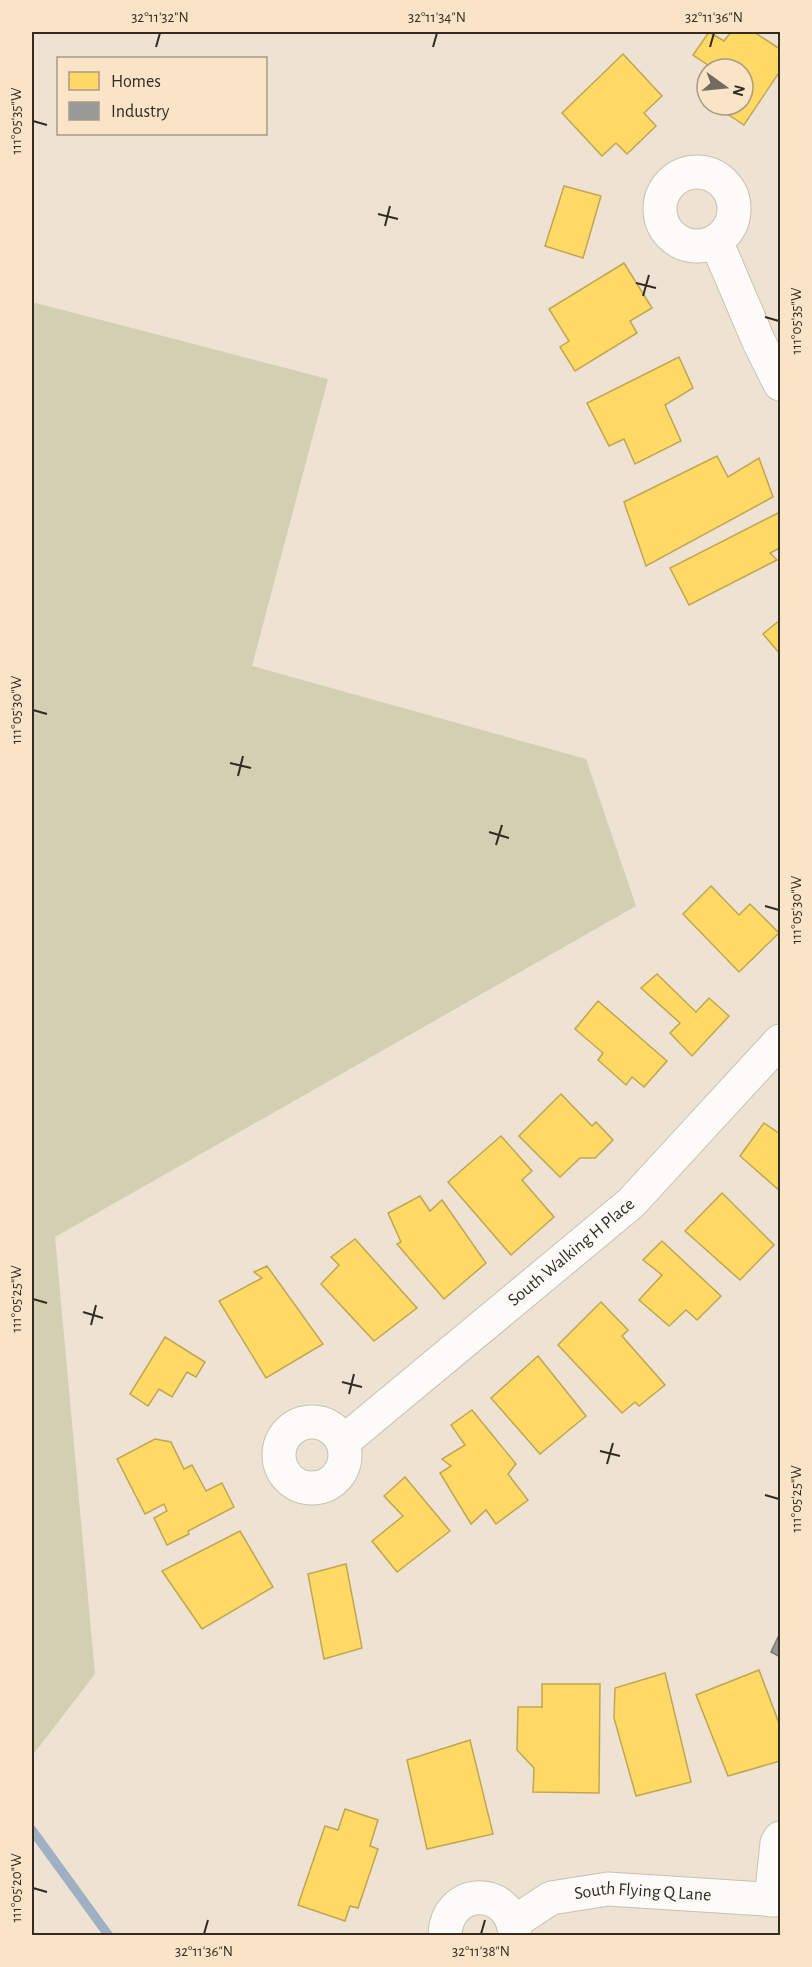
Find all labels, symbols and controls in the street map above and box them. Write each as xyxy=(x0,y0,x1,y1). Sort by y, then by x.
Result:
text: 32°11'32"N xyxy=(131,10,189,25)
text: 32°11'34"N xyxy=(408,10,466,25)
text: 32°11'36"N xyxy=(685,10,743,25)
legend xyxy=(57,57,267,135)
north arrow xyxy=(695,57,755,117)
text: Homes xyxy=(111,73,161,91)
text: N xyxy=(729,83,748,98)
text: 111°05'35"W xyxy=(9,87,24,154)
text: Industry xyxy=(111,103,170,121)
text: 111°05'35"W xyxy=(789,287,804,354)
text: 111°05'30"W xyxy=(9,675,24,744)
text: 111°05'30"W xyxy=(789,875,804,944)
street label: South Walking H Place xyxy=(505,1195,638,1310)
text: 111°05'25"W xyxy=(9,1265,24,1333)
text: 111°05'25"W xyxy=(789,1465,804,1533)
text: 111°05'20"W xyxy=(9,1853,24,1923)
street label: South Flying Q Lane xyxy=(573,1880,712,1905)
text: 32°11'36"N xyxy=(175,1944,233,1959)
text: 32°11'38"N xyxy=(452,1944,510,1959)

